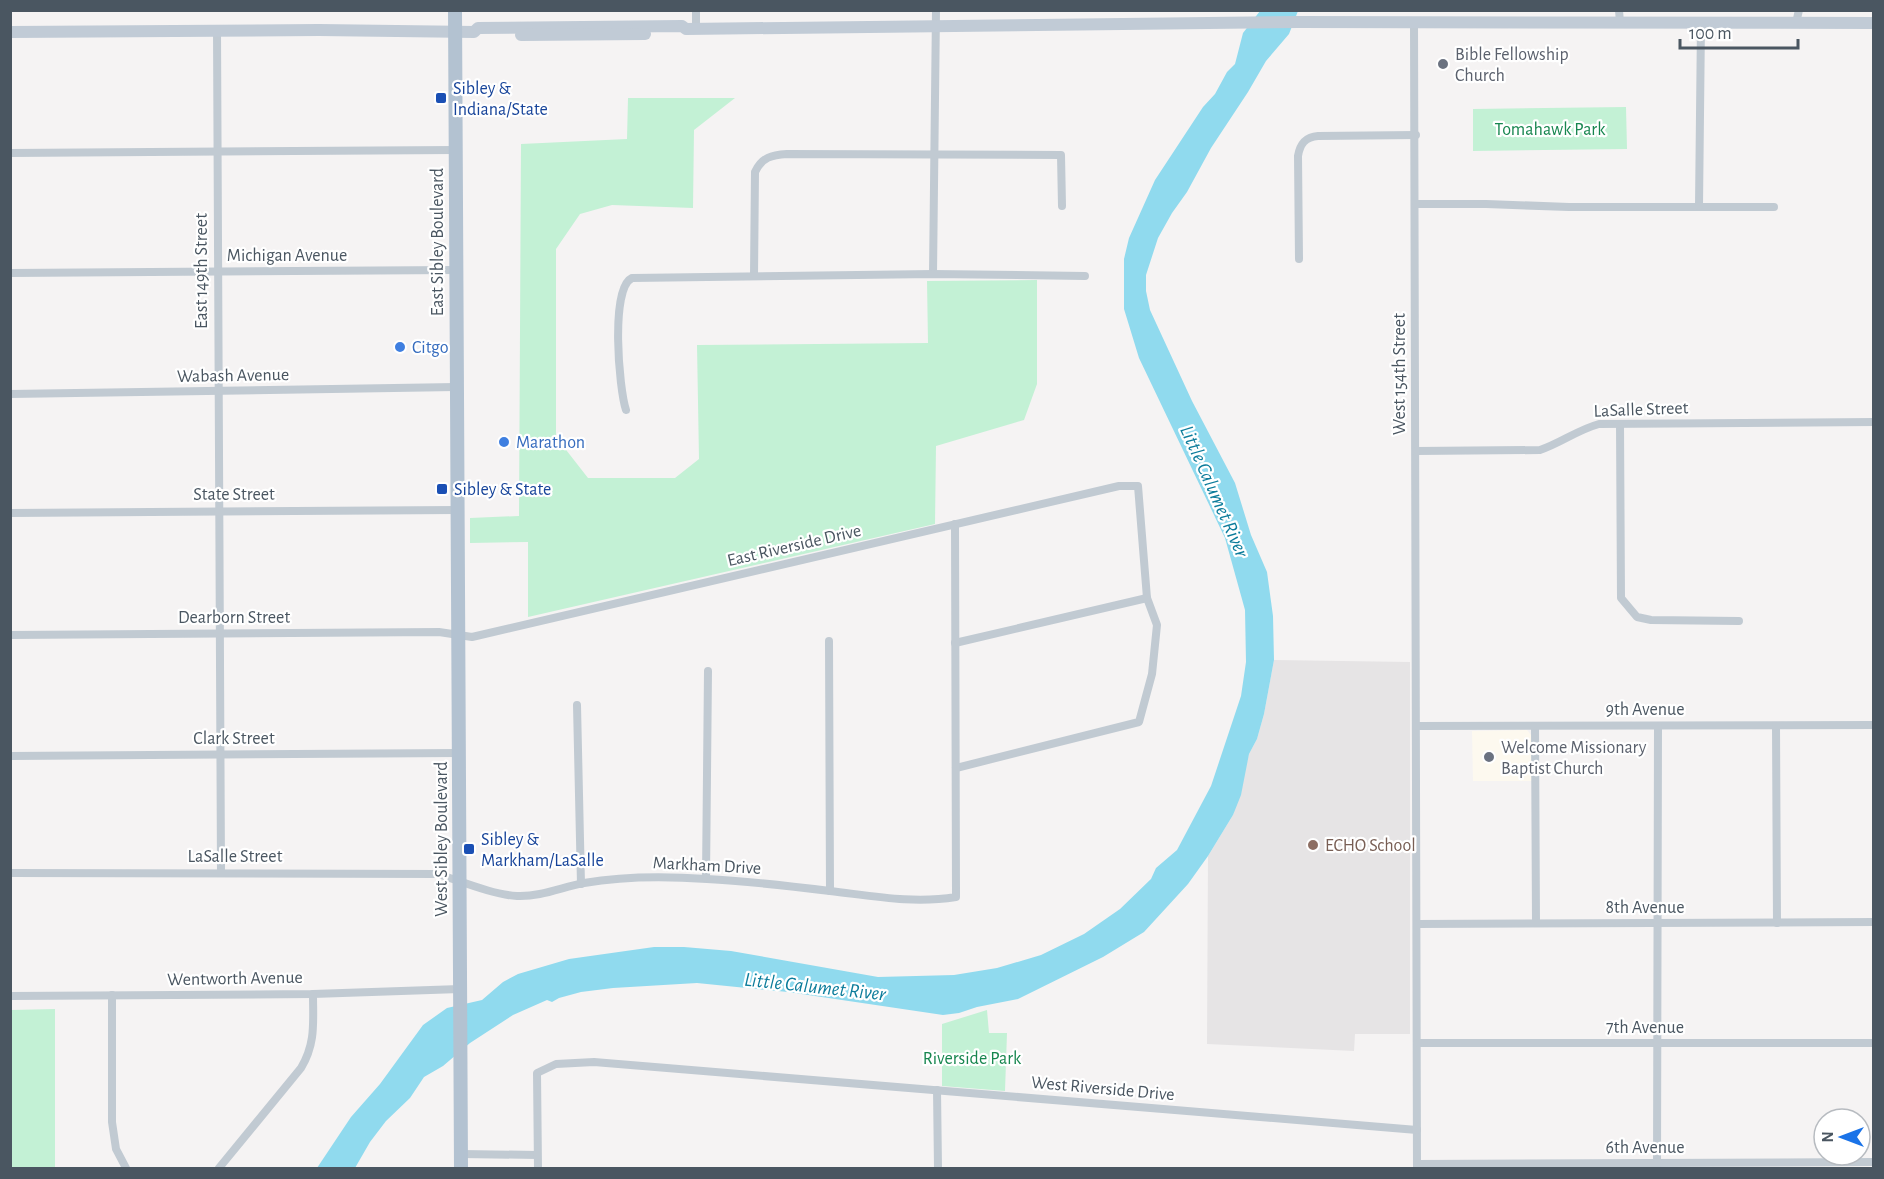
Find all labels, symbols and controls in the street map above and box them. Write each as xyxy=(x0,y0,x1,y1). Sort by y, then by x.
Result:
scale bar xyxy=(1680,12,1798,50)
text: 100 m xyxy=(1689,25,1732,43)
place label: Bible Fellowship Church xyxy=(1455,46,1569,85)
marker: Bible Fellowship Church xyxy=(1436,57,1450,71)
place label: Sibley & Indiana/State xyxy=(453,80,548,119)
marker: Sibley & Indiana/State xyxy=(434,91,448,105)
park label: Tomahawk Park xyxy=(1495,121,1606,139)
street label: East Sibley Boulevard xyxy=(429,168,447,316)
street label: East 149th Street xyxy=(193,213,211,329)
street label: Michigan Avenue xyxy=(227,247,347,265)
street label: West 154th Street xyxy=(1391,313,1409,435)
place label: Citgo xyxy=(412,339,449,357)
marker: Citgo xyxy=(393,340,407,354)
street label: Wabash Avenue xyxy=(177,366,289,386)
street label: LaSalle Street xyxy=(1593,399,1689,421)
water label: Little Calumet River xyxy=(1176,422,1252,561)
place label: Marathon xyxy=(516,434,585,452)
marker: Marathon xyxy=(497,435,511,449)
place label: Sibley & State xyxy=(454,481,551,499)
marker: Sibley & State xyxy=(435,482,449,496)
street label: State Street xyxy=(193,486,275,504)
street label: East Riverside Drive xyxy=(726,522,863,570)
street label: Dearborn Street xyxy=(178,609,290,627)
street label: 9th Avenue xyxy=(1605,701,1685,719)
street label: Clark Street xyxy=(193,730,275,748)
place label: Welcome Missionary Baptist Church xyxy=(1501,739,1647,778)
marker: Welcome Missionary Baptist Church xyxy=(1482,750,1496,764)
street label: West Sibley Boulevard xyxy=(433,761,451,917)
place label: Sibley & Markham/LaSalle xyxy=(481,831,604,870)
place label: ECHO School xyxy=(1325,837,1416,855)
marker: ECHO School xyxy=(1306,838,1320,852)
marker: Sibley & Markham/LaSalle xyxy=(462,842,476,856)
street label: LaSalle Street xyxy=(188,848,283,866)
street label: Markham Drive xyxy=(652,854,762,878)
street label: 8th Avenue xyxy=(1605,899,1685,917)
street label: Wentworth Avenue xyxy=(167,969,303,989)
water label: Little Calumet River xyxy=(743,970,887,1004)
street label: 7th Avenue xyxy=(1606,1019,1684,1037)
park label: Riverside Park xyxy=(923,1050,1022,1068)
street label: West Riverside Drive xyxy=(1030,1074,1175,1104)
north arrow xyxy=(1812,1107,1872,1167)
text: N xyxy=(1820,1131,1836,1143)
street label: 6th Avenue xyxy=(1605,1139,1685,1157)

